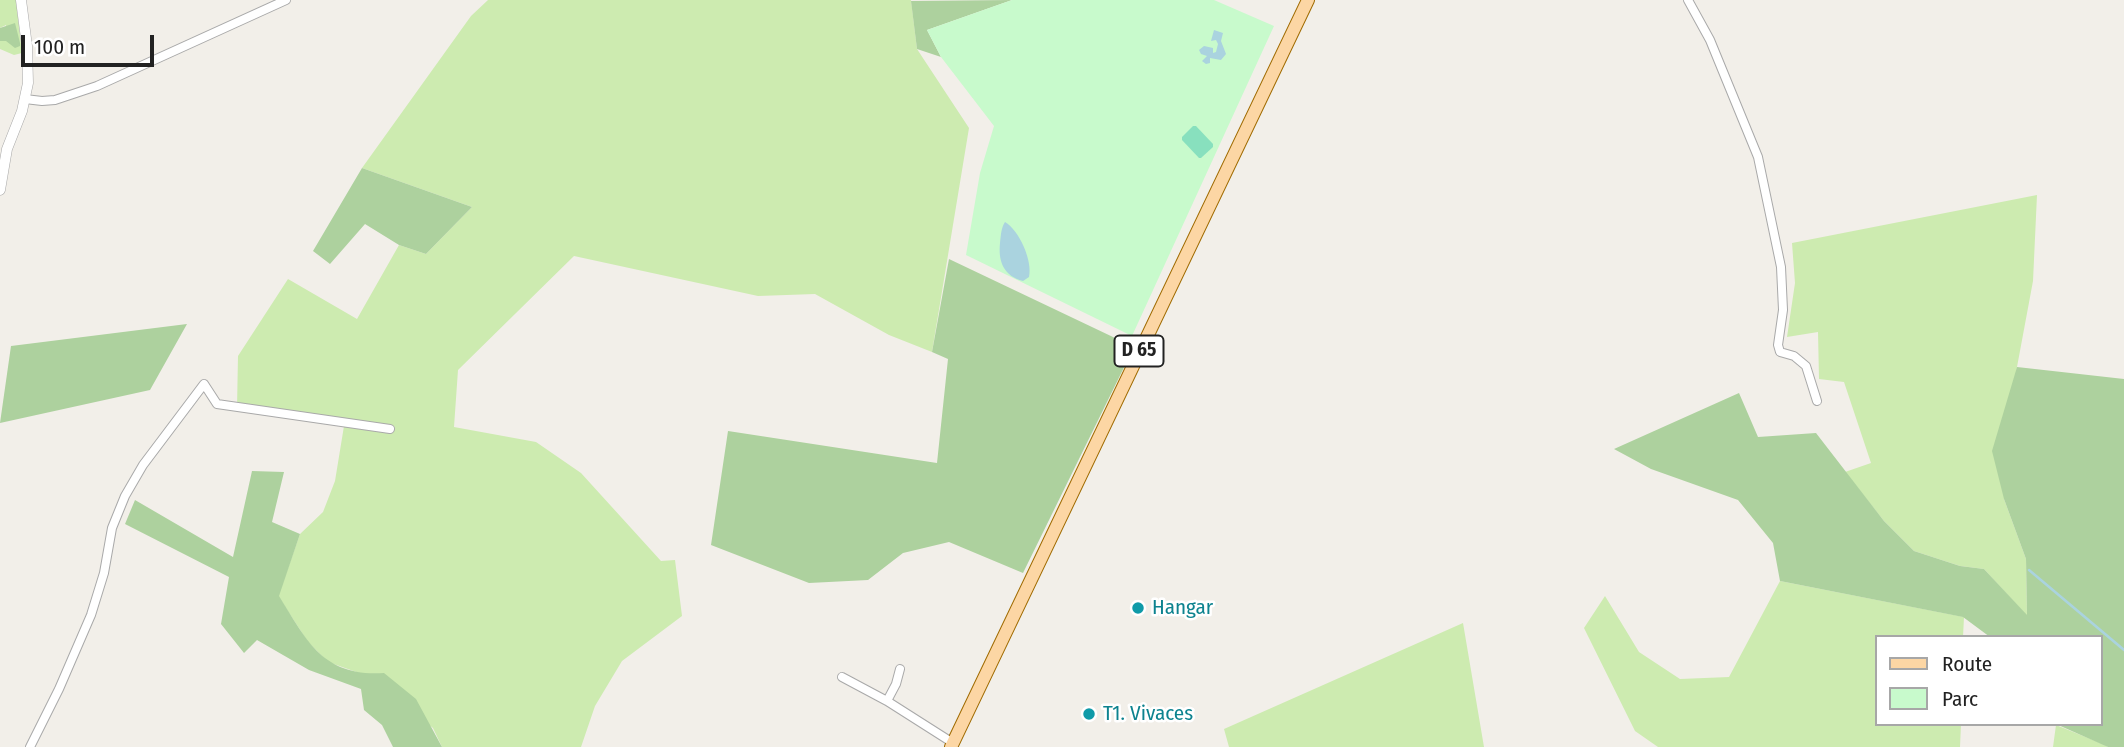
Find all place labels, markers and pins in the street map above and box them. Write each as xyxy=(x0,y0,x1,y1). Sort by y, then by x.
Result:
place label: Hangar xyxy=(1152,595,1213,621)
marker: Hangar xyxy=(1130,600,1146,616)
place label: T1. Vivaces xyxy=(1103,701,1193,727)
marker: T1. Vivaces xyxy=(1081,706,1097,722)

